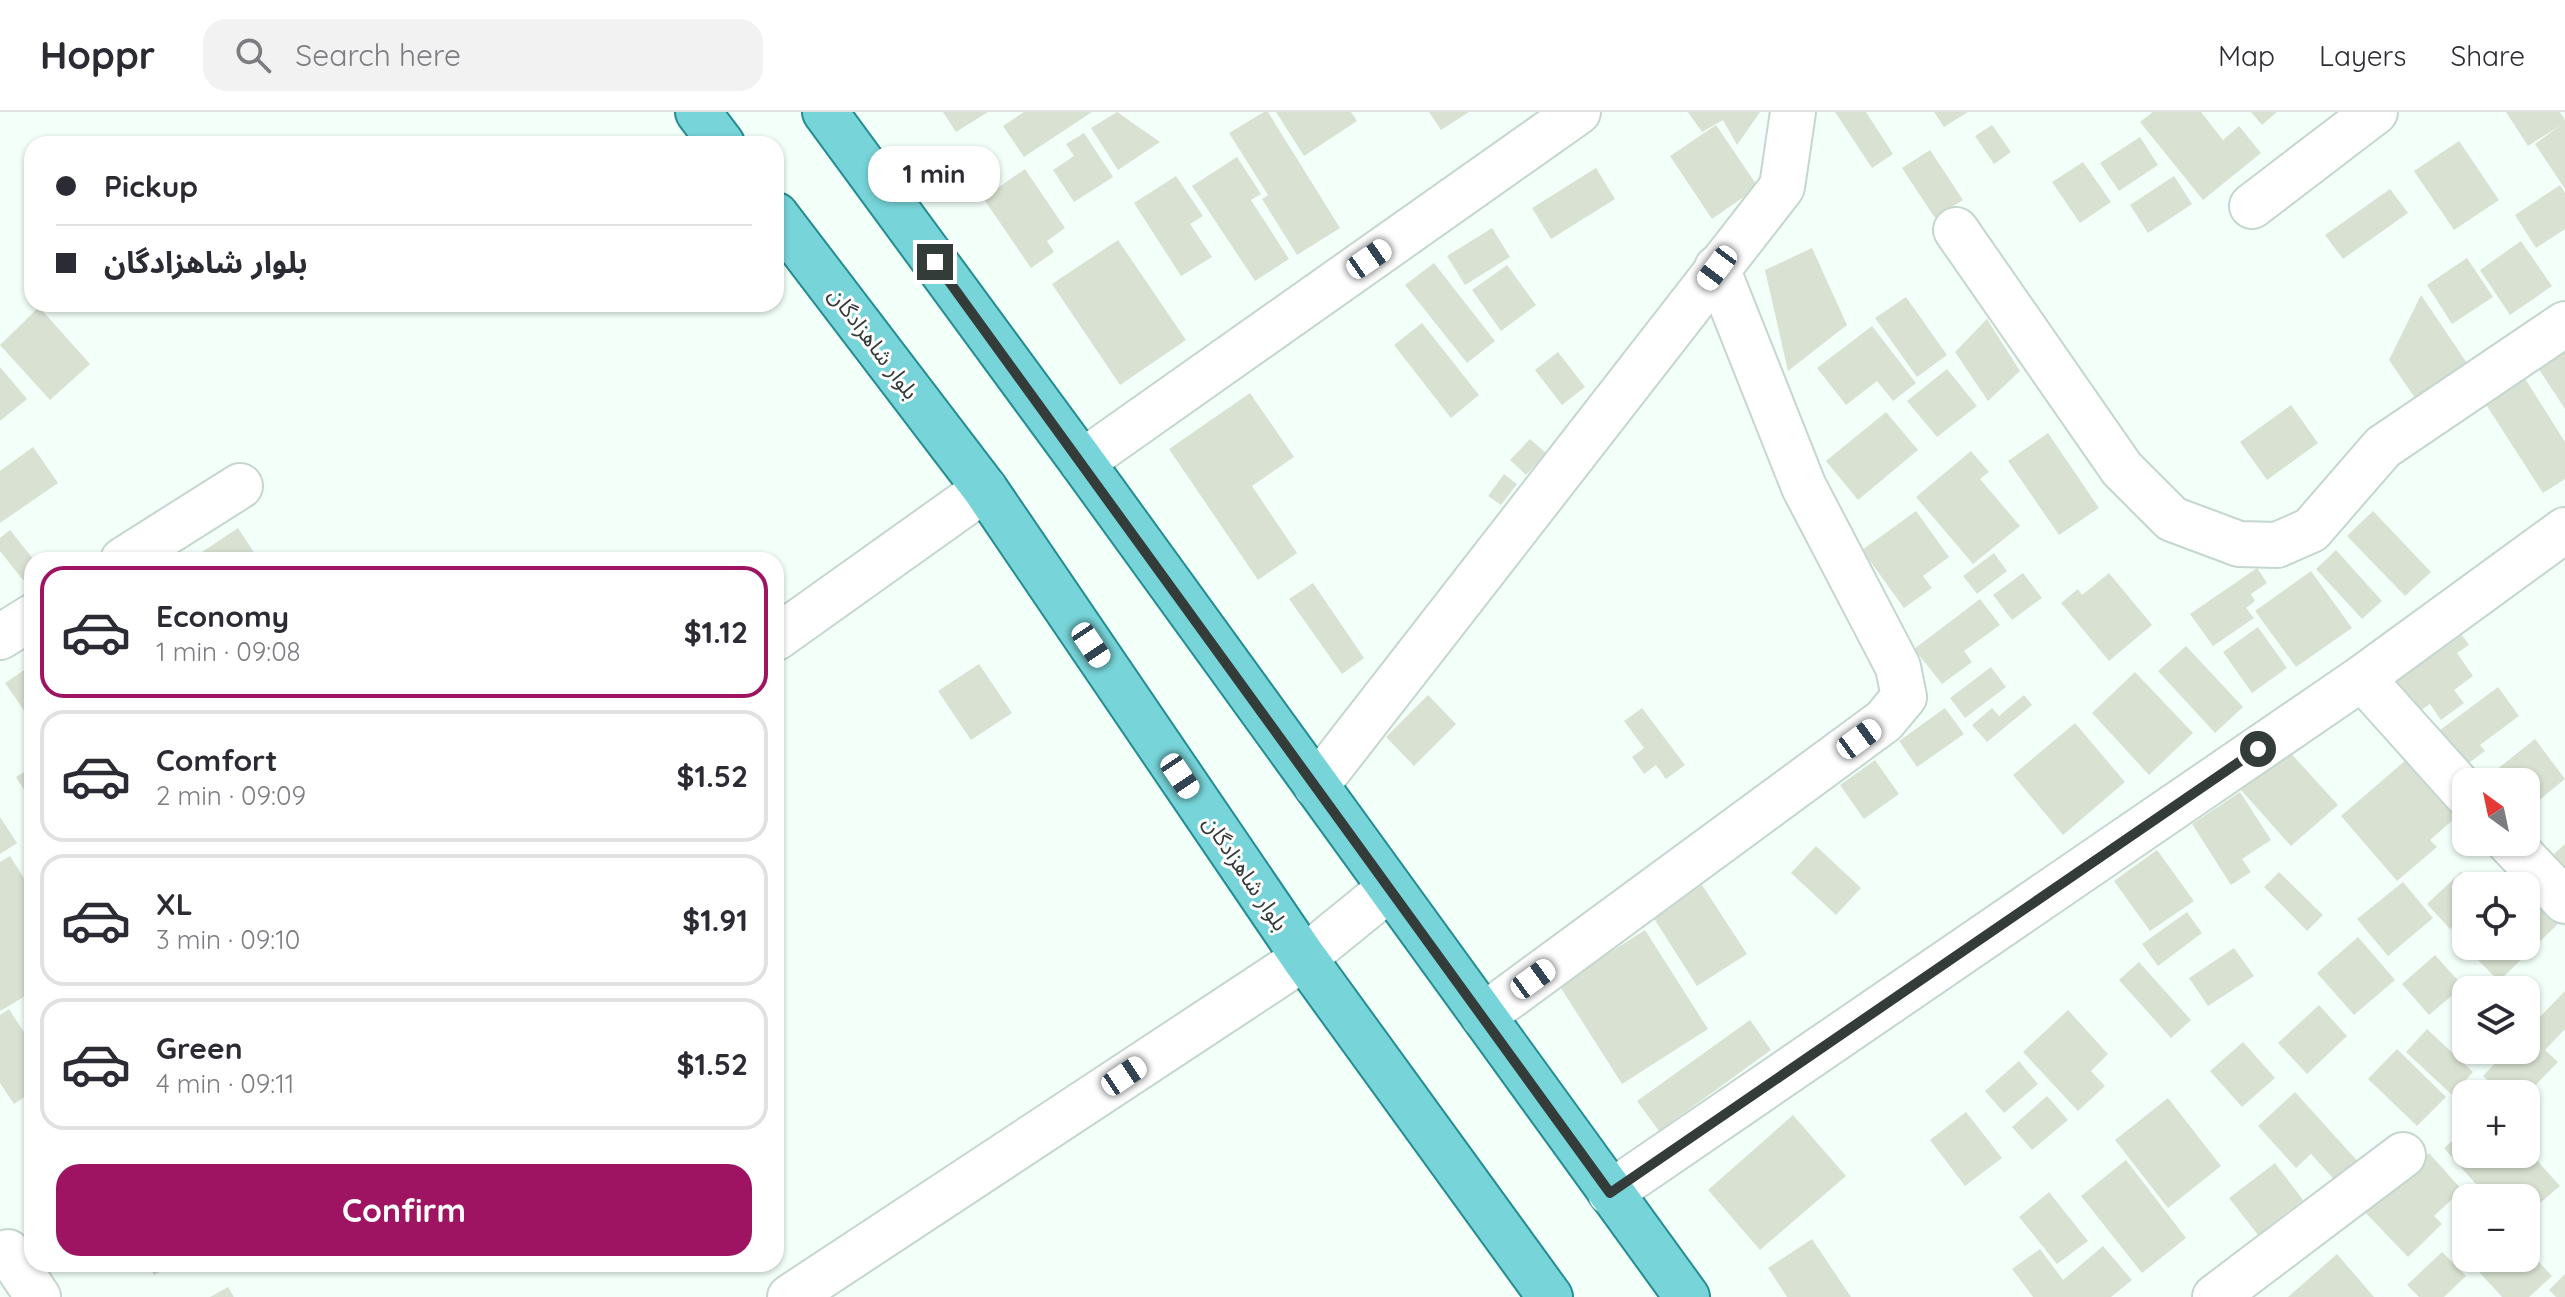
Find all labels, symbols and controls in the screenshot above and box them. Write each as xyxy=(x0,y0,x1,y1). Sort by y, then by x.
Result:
search box xyxy=(203,19,763,91)
text: Hoppr xyxy=(40,31,155,79)
icon: search xyxy=(231,33,275,77)
text: Search here xyxy=(295,36,461,74)
text: Map xyxy=(2218,38,2275,73)
text: Layers xyxy=(2319,38,2406,73)
text: Share xyxy=(2450,38,2525,73)
callout: 1 min xyxy=(869,146,1001,202)
text: 1 min xyxy=(903,157,966,190)
text: Pickup xyxy=(104,167,198,205)
car xyxy=(1342,235,1396,283)
car xyxy=(1693,242,1741,294)
text: بلوار شاهزادگان xyxy=(104,243,308,281)
route end xyxy=(917,244,953,280)
street label: بلوار شاهزادگان xyxy=(823,281,925,405)
icon: car xyxy=(60,596,132,668)
text: Economy xyxy=(156,597,289,635)
text: $1.12 xyxy=(684,613,748,651)
car xyxy=(1068,618,1114,672)
text: 1 min · 09:08 xyxy=(156,635,301,668)
car xyxy=(1833,715,1885,763)
route start xyxy=(2240,731,2276,767)
icon: car xyxy=(60,740,132,812)
text: Comfort xyxy=(156,741,277,779)
car xyxy=(1157,749,1203,803)
text: $1.52 xyxy=(677,757,748,795)
north arrow xyxy=(2452,768,2540,856)
map controls xyxy=(2452,768,2540,1272)
text: 2 min · 09:09 xyxy=(156,779,306,812)
street label: بلوار شاهزادگان xyxy=(1197,810,1295,936)
button: locate xyxy=(2452,872,2540,960)
icon: car xyxy=(60,884,132,956)
text: XL xyxy=(156,885,193,923)
text: $1.91 xyxy=(682,901,748,939)
text: 3 min · 09:10 xyxy=(156,923,300,956)
car xyxy=(1507,955,1559,1003)
button: layers xyxy=(2452,976,2540,1064)
icon: car xyxy=(60,1028,132,1100)
text: Green xyxy=(156,1029,243,1067)
text: $1.52 xyxy=(677,1045,748,1083)
car xyxy=(1097,1053,1151,1099)
text: 4 min · 09:11 xyxy=(156,1067,294,1100)
button: + xyxy=(2452,1080,2540,1168)
button: Confirm xyxy=(56,1164,752,1256)
button: − xyxy=(2452,1184,2540,1272)

